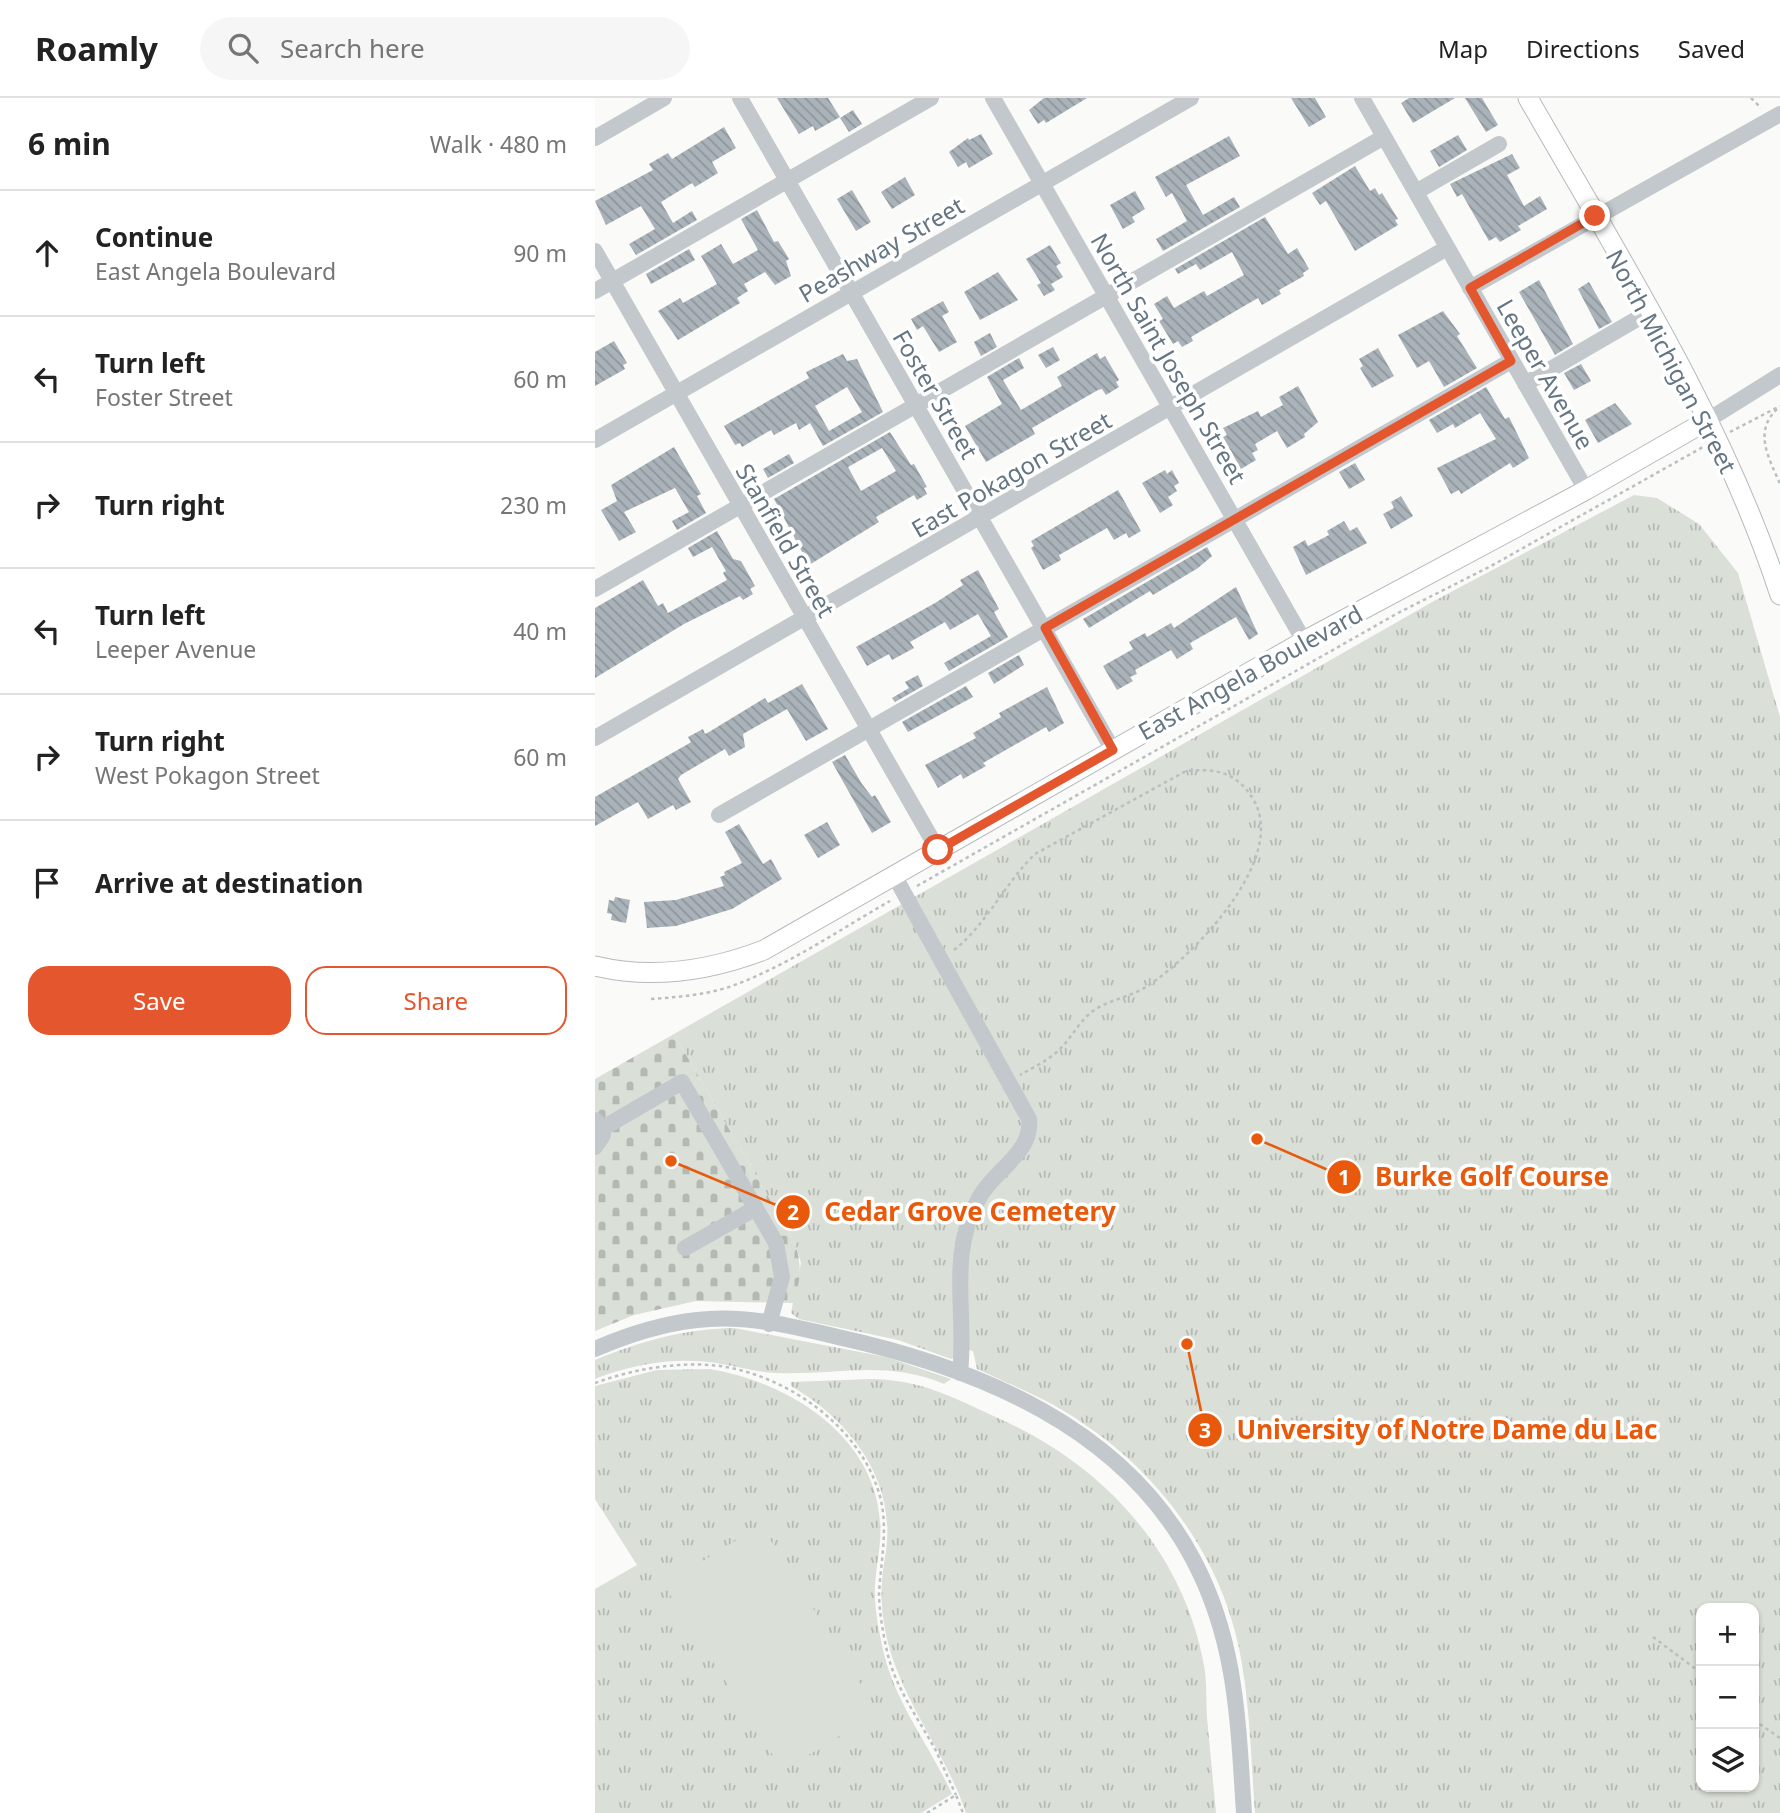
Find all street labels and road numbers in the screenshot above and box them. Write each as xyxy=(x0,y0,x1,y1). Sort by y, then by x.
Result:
street label: Peashway Street xyxy=(792,188,970,310)
street label: North Saint Joseph Street xyxy=(1084,227,1254,489)
street label: North Michigan Street xyxy=(1599,243,1745,479)
street label: Leeper Avenue xyxy=(1490,293,1602,455)
street label: Foster Street xyxy=(886,323,986,465)
street label: East Pokagon Street xyxy=(905,403,1117,545)
street label: Stanfield Street xyxy=(729,457,844,623)
street label: East Angela Boulevard xyxy=(1132,597,1368,747)

